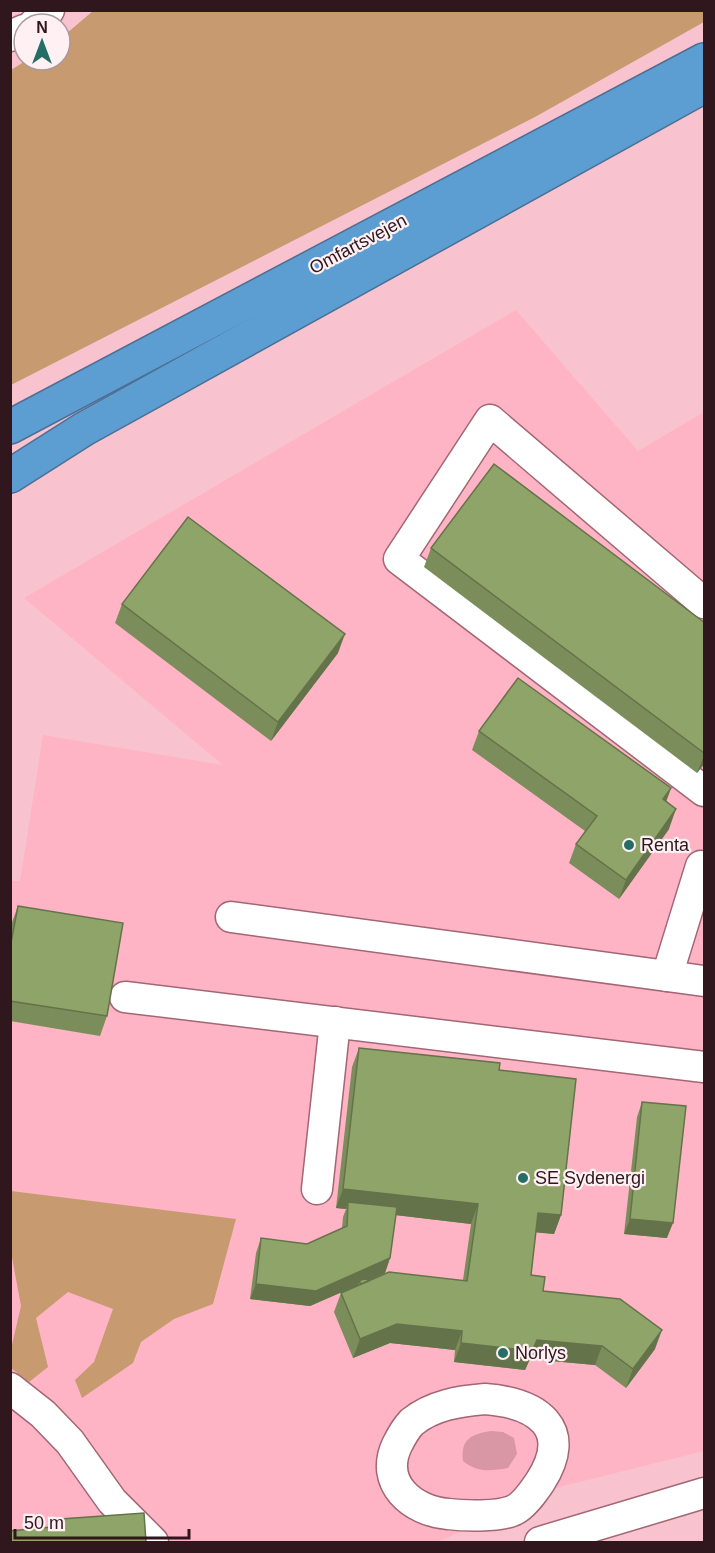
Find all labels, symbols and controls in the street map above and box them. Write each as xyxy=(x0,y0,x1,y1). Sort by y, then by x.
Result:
north arrow xyxy=(12,12,72,72)
text: N xyxy=(36,19,48,36)
street label: Omfartsvejen xyxy=(306,210,410,278)
place label: Renta xyxy=(641,835,690,855)
marker: Renta xyxy=(622,838,636,852)
place label: SE Sydenergi xyxy=(535,1168,645,1188)
marker: SE Sydenergi xyxy=(516,1171,530,1185)
place label: Norlys xyxy=(515,1343,566,1363)
marker: Norlys xyxy=(496,1346,510,1360)
scale bar xyxy=(15,1502,189,1540)
text: 50 m xyxy=(24,1513,64,1533)

